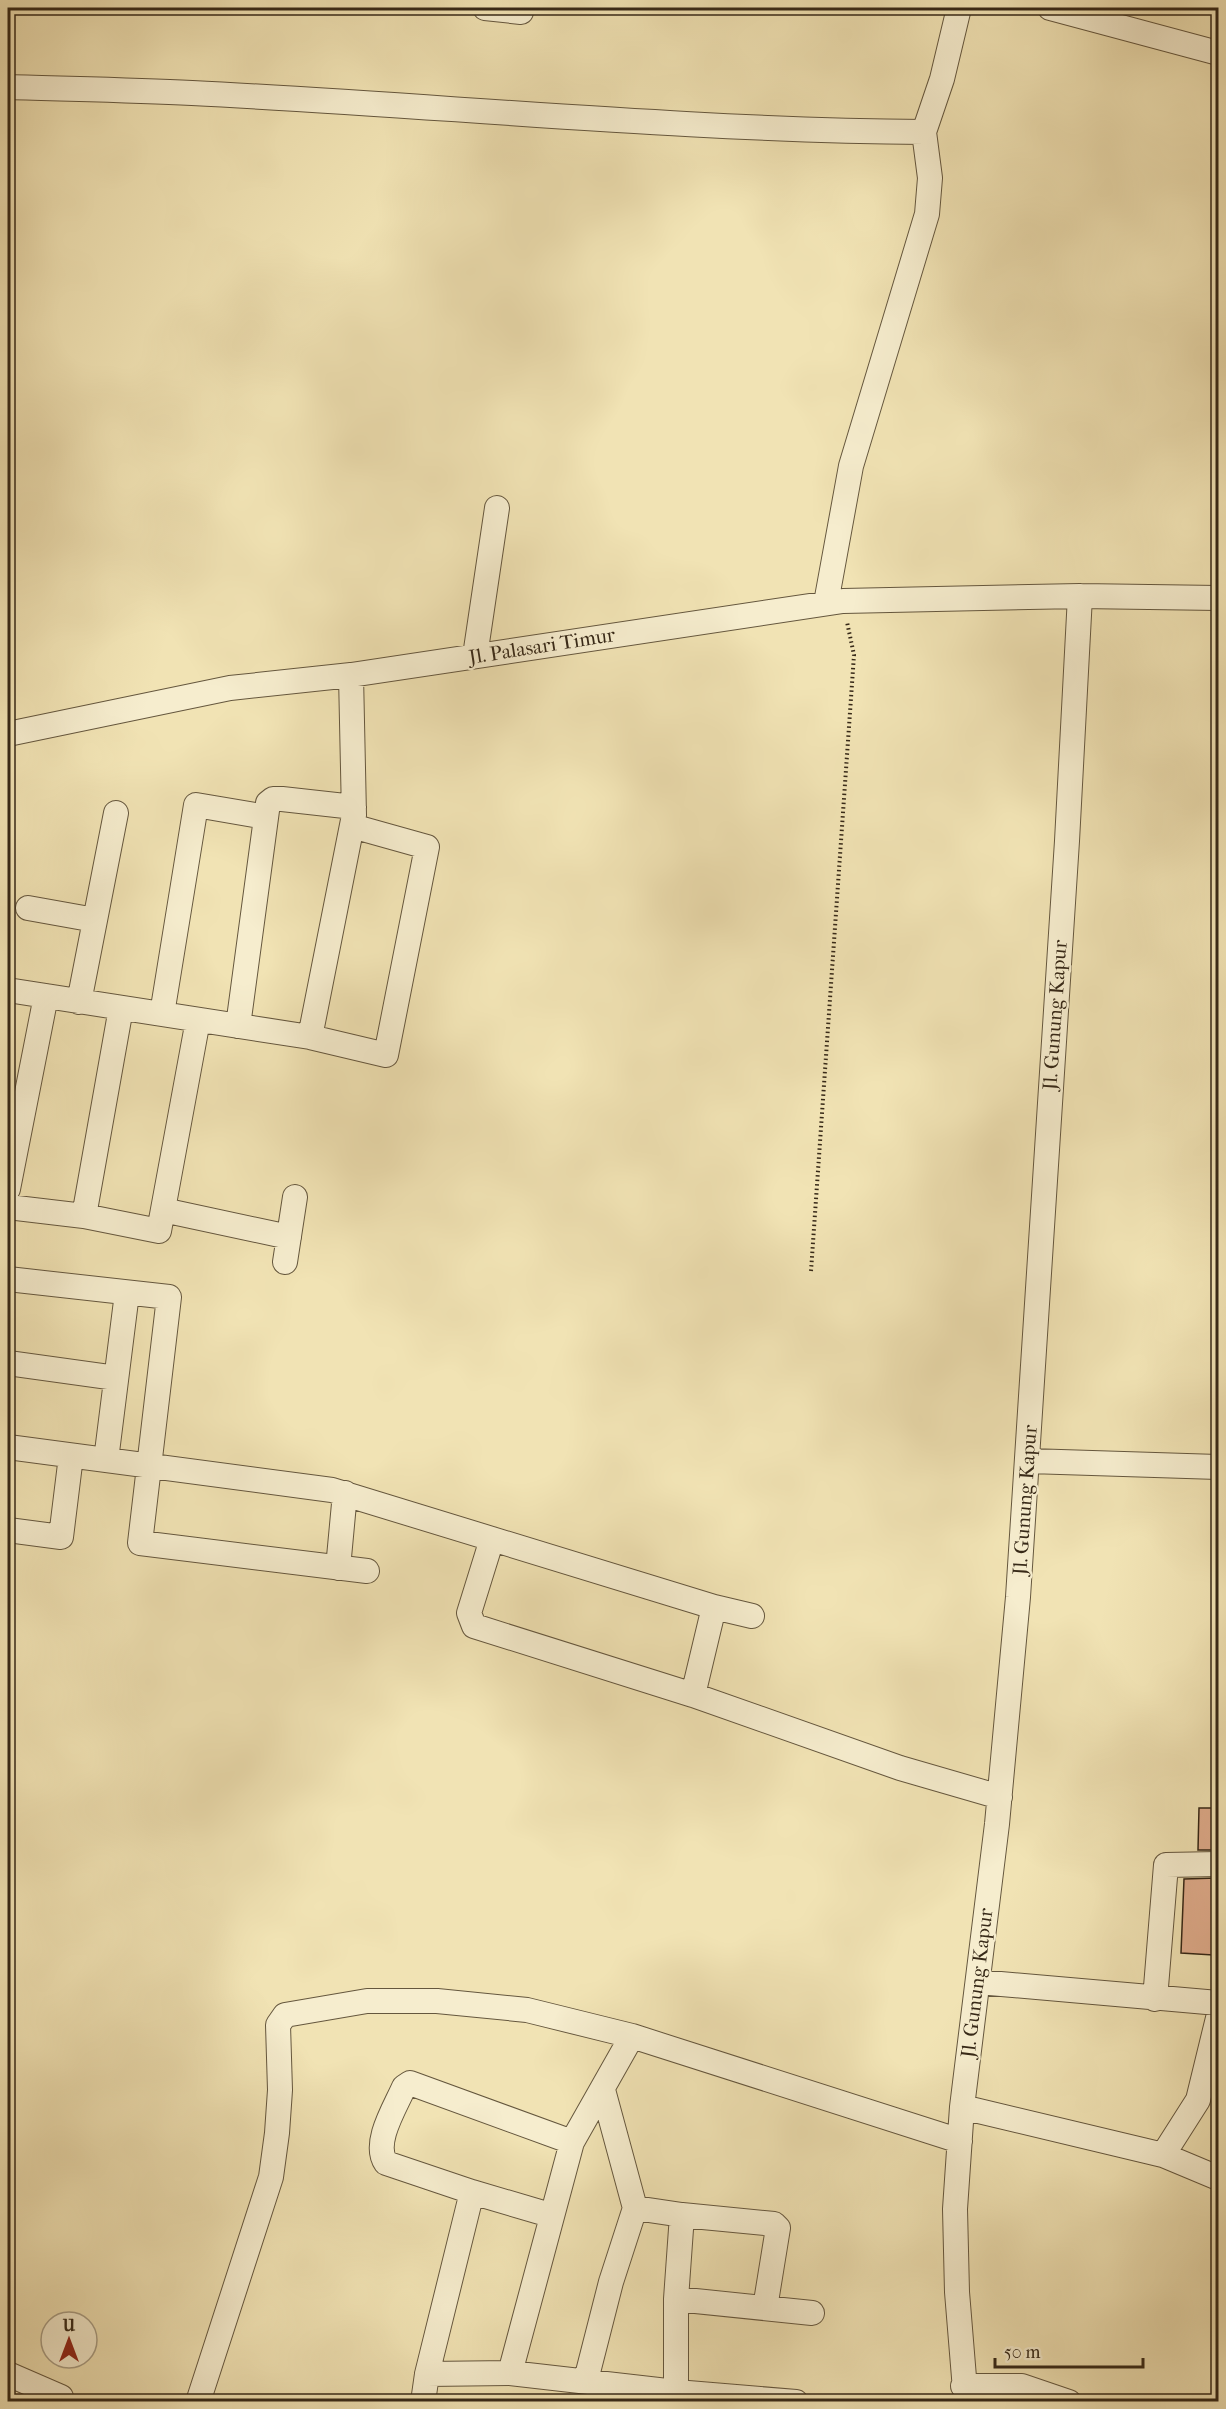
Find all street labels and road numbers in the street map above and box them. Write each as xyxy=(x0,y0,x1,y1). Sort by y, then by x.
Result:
street label: Jl. Palasari Timur xyxy=(465,623,617,669)
street label: Jl. Gunung Kapur xyxy=(1038,939,1072,1093)
street label: Jl. Gunung Kapur xyxy=(1008,1424,1042,1578)
street label: Jl. Gunung Kapur xyxy=(956,1906,998,2061)

